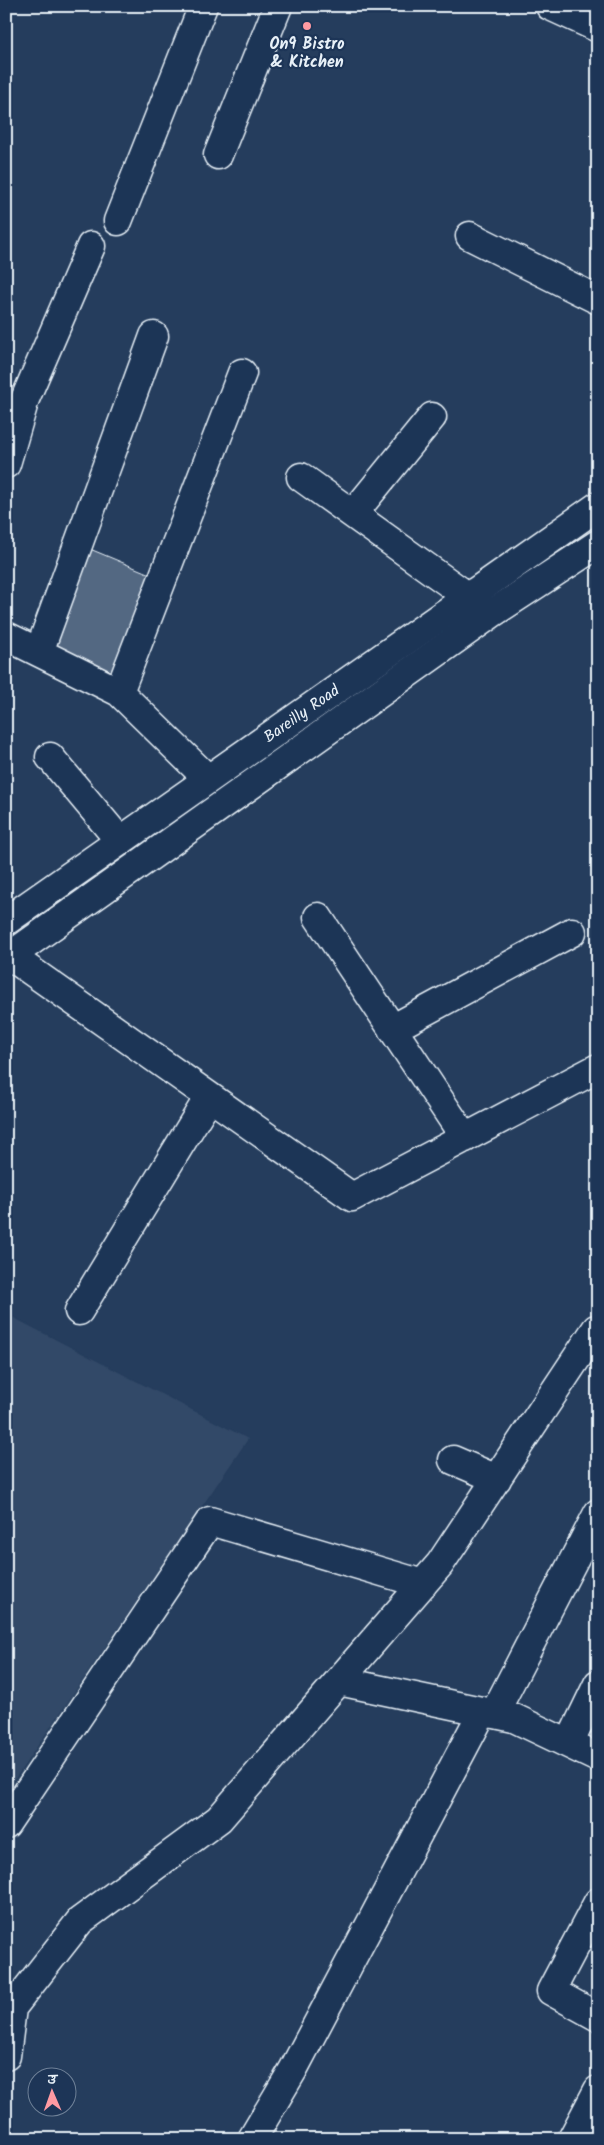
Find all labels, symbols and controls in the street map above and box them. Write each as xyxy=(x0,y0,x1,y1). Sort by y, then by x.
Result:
marker: On9 Bistro & Kitchen xyxy=(301,20,313,32)
place label: On9 Bistro & Kitchen xyxy=(270,32,344,75)
street label: Bareilly Road xyxy=(258,678,346,749)
north arrow xyxy=(28,2068,78,2118)
text: उ xyxy=(47,2069,60,2091)

